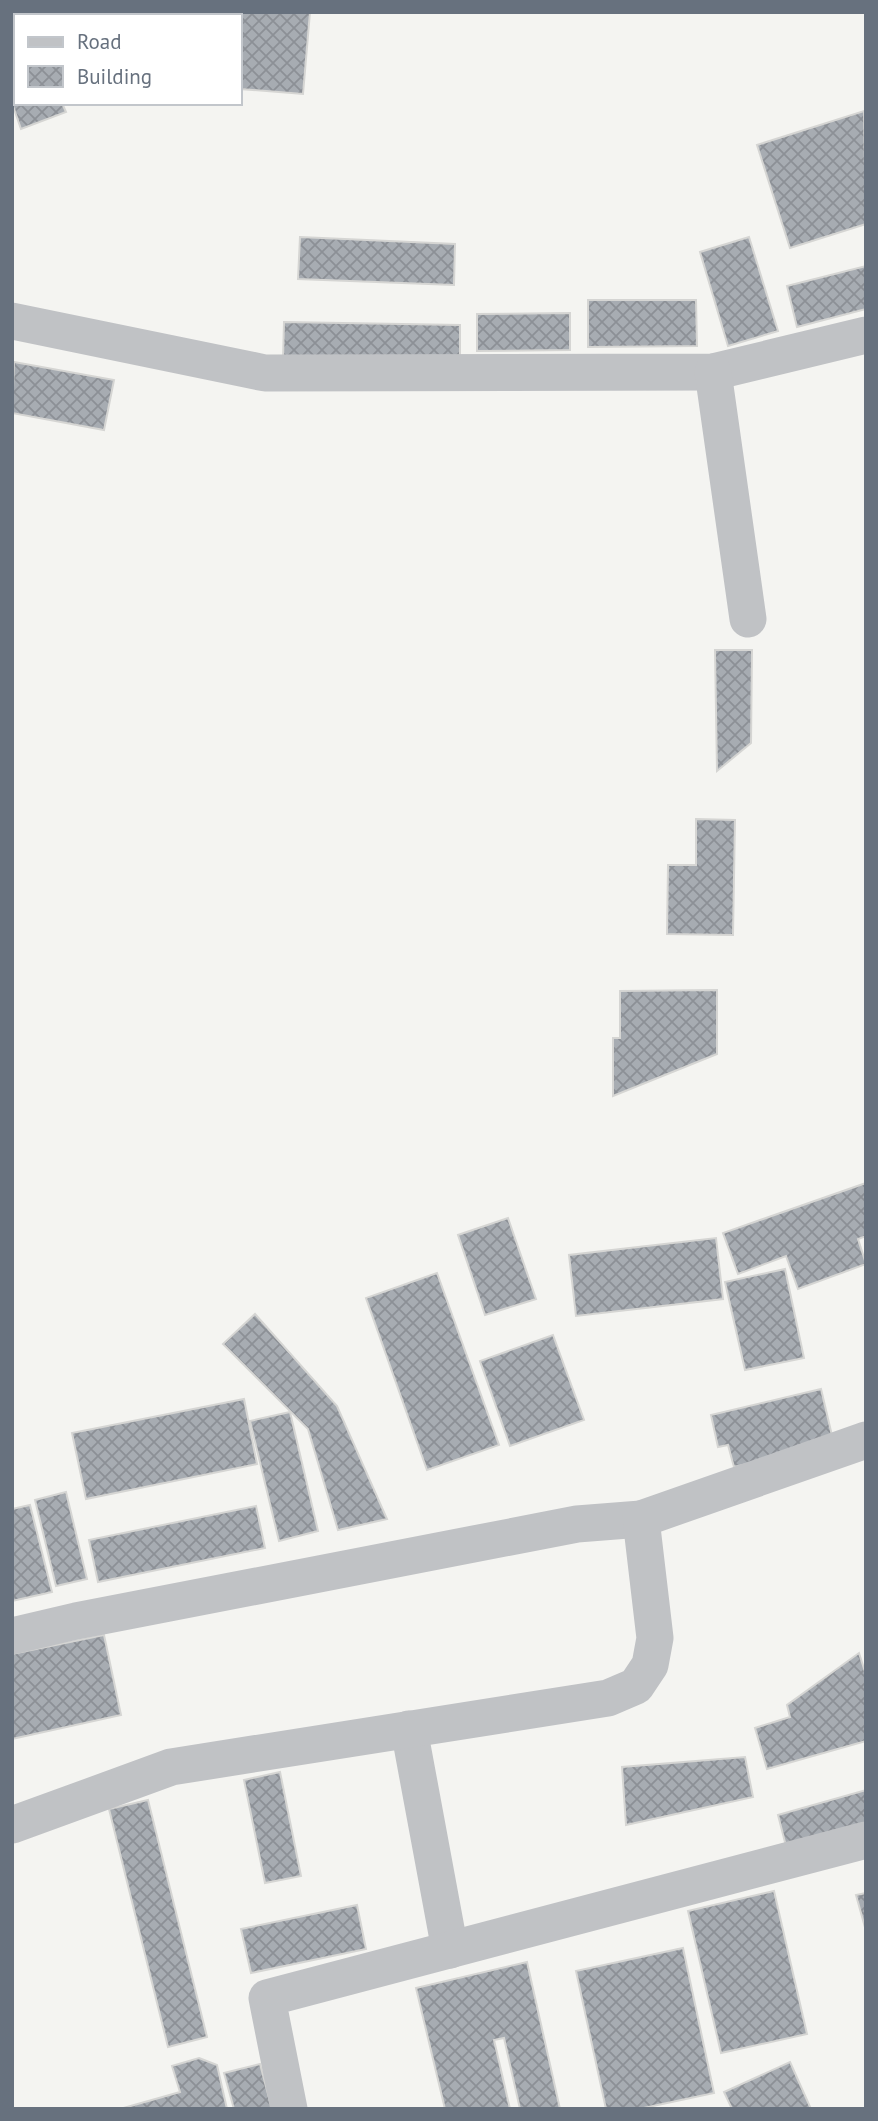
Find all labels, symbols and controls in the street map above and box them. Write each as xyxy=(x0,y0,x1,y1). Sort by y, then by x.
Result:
legend xyxy=(14,14,242,105)
text: Road xyxy=(77,28,121,55)
text: Building xyxy=(77,63,152,90)

